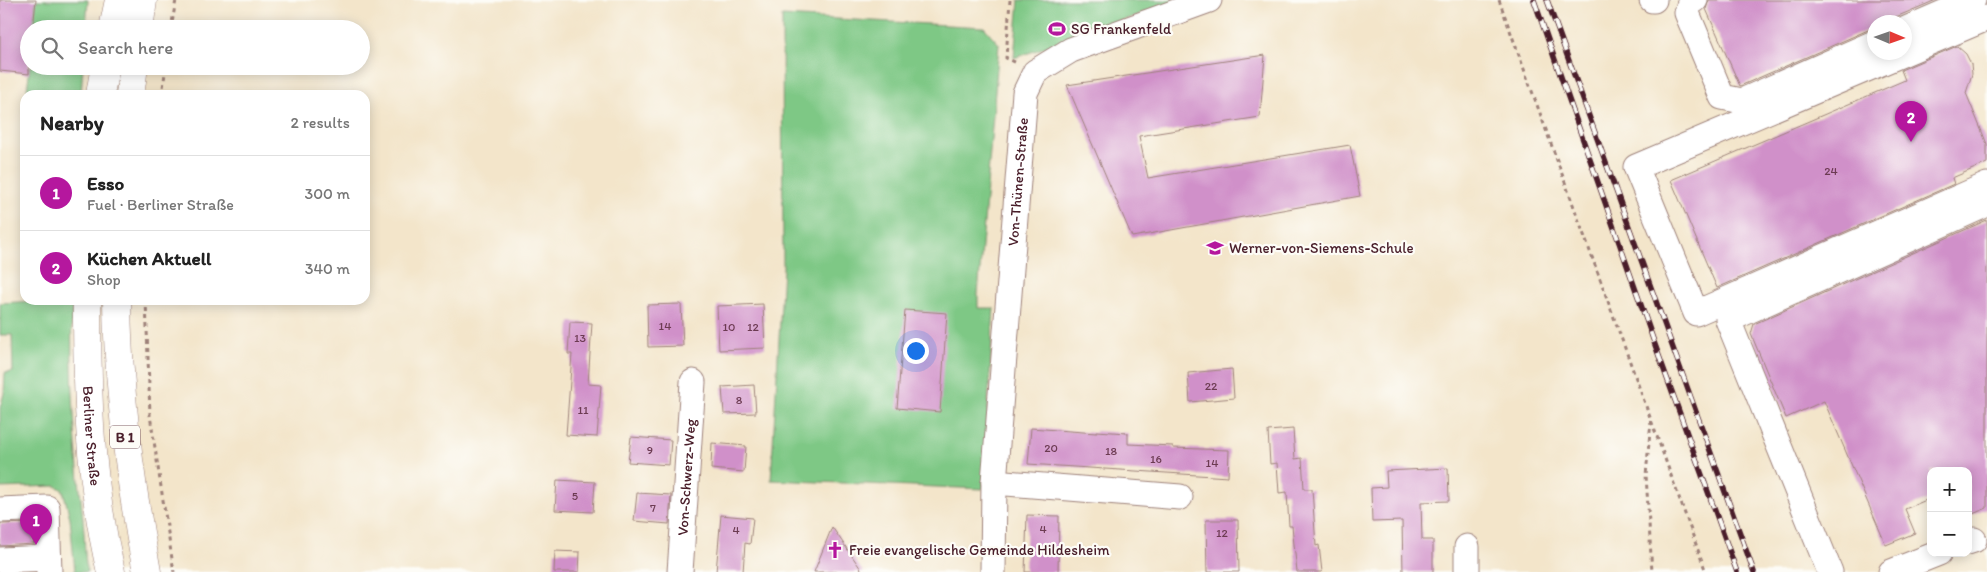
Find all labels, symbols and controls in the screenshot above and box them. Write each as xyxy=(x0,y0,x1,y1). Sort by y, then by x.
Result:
north arrow xyxy=(1867,15,1912,60)
sports icon: SG Frankenfeld xyxy=(1047,19,1067,39)
search box xyxy=(20,20,370,75)
place label: SG Frankenfeld xyxy=(1071,20,1172,38)
icon: search xyxy=(38,34,66,62)
text: Search here xyxy=(78,36,173,59)
pin: 2 xyxy=(1895,101,1927,142)
text: Nearby xyxy=(40,110,104,135)
text: 2 results xyxy=(290,113,350,132)
street label: Von-Thünen-Straße xyxy=(1004,117,1032,247)
house number: 24 xyxy=(1824,164,1838,178)
text: Esso xyxy=(87,172,124,195)
text: 1 xyxy=(52,184,60,203)
text: 300 m xyxy=(305,184,350,203)
text: Fuel · Berliner Straße xyxy=(87,195,234,214)
school or university icon: Werner-von-Siemens-Schule xyxy=(1205,238,1225,258)
place label: Werner-von-Siemens-Schule xyxy=(1229,239,1414,257)
text: Küchen Aktuell xyxy=(87,247,212,270)
text: 2 xyxy=(52,259,60,278)
text: 340 m xyxy=(305,259,350,278)
text: Shop xyxy=(87,270,121,289)
house number: 14 xyxy=(659,319,671,333)
house number: 10 xyxy=(723,320,735,334)
house number: 12 xyxy=(747,320,760,334)
house number: 13 xyxy=(574,331,587,345)
your location xyxy=(903,338,929,364)
house number: 22 xyxy=(1205,379,1218,393)
street label: Berliner Straße xyxy=(79,386,104,487)
house number: 8 xyxy=(736,393,743,407)
house number: 11 xyxy=(577,403,589,417)
street label: Von-Schwerz-Weg xyxy=(674,418,699,536)
road number: B 1 xyxy=(110,426,140,448)
house number: 20 xyxy=(1044,441,1058,455)
house number: 9 xyxy=(647,443,653,457)
house number: 18 xyxy=(1105,444,1117,458)
house number: 16 xyxy=(1150,452,1162,466)
house number: 14 xyxy=(1206,456,1218,470)
map controls xyxy=(1927,467,1972,557)
button: + xyxy=(1927,467,1972,512)
house number: 5 xyxy=(572,489,578,503)
house number: 7 xyxy=(650,501,656,515)
pin: 1 xyxy=(20,504,52,545)
button: − xyxy=(1927,512,1972,557)
house number: 4 xyxy=(1039,522,1047,536)
house number: 4 xyxy=(732,523,740,537)
house number: 12 xyxy=(1216,526,1229,540)
church icon: Freie evangelische Gemeinde Hildesheim xyxy=(825,540,845,560)
place label: Freie evangelische Gemeinde Hildesheim xyxy=(849,541,1110,559)

